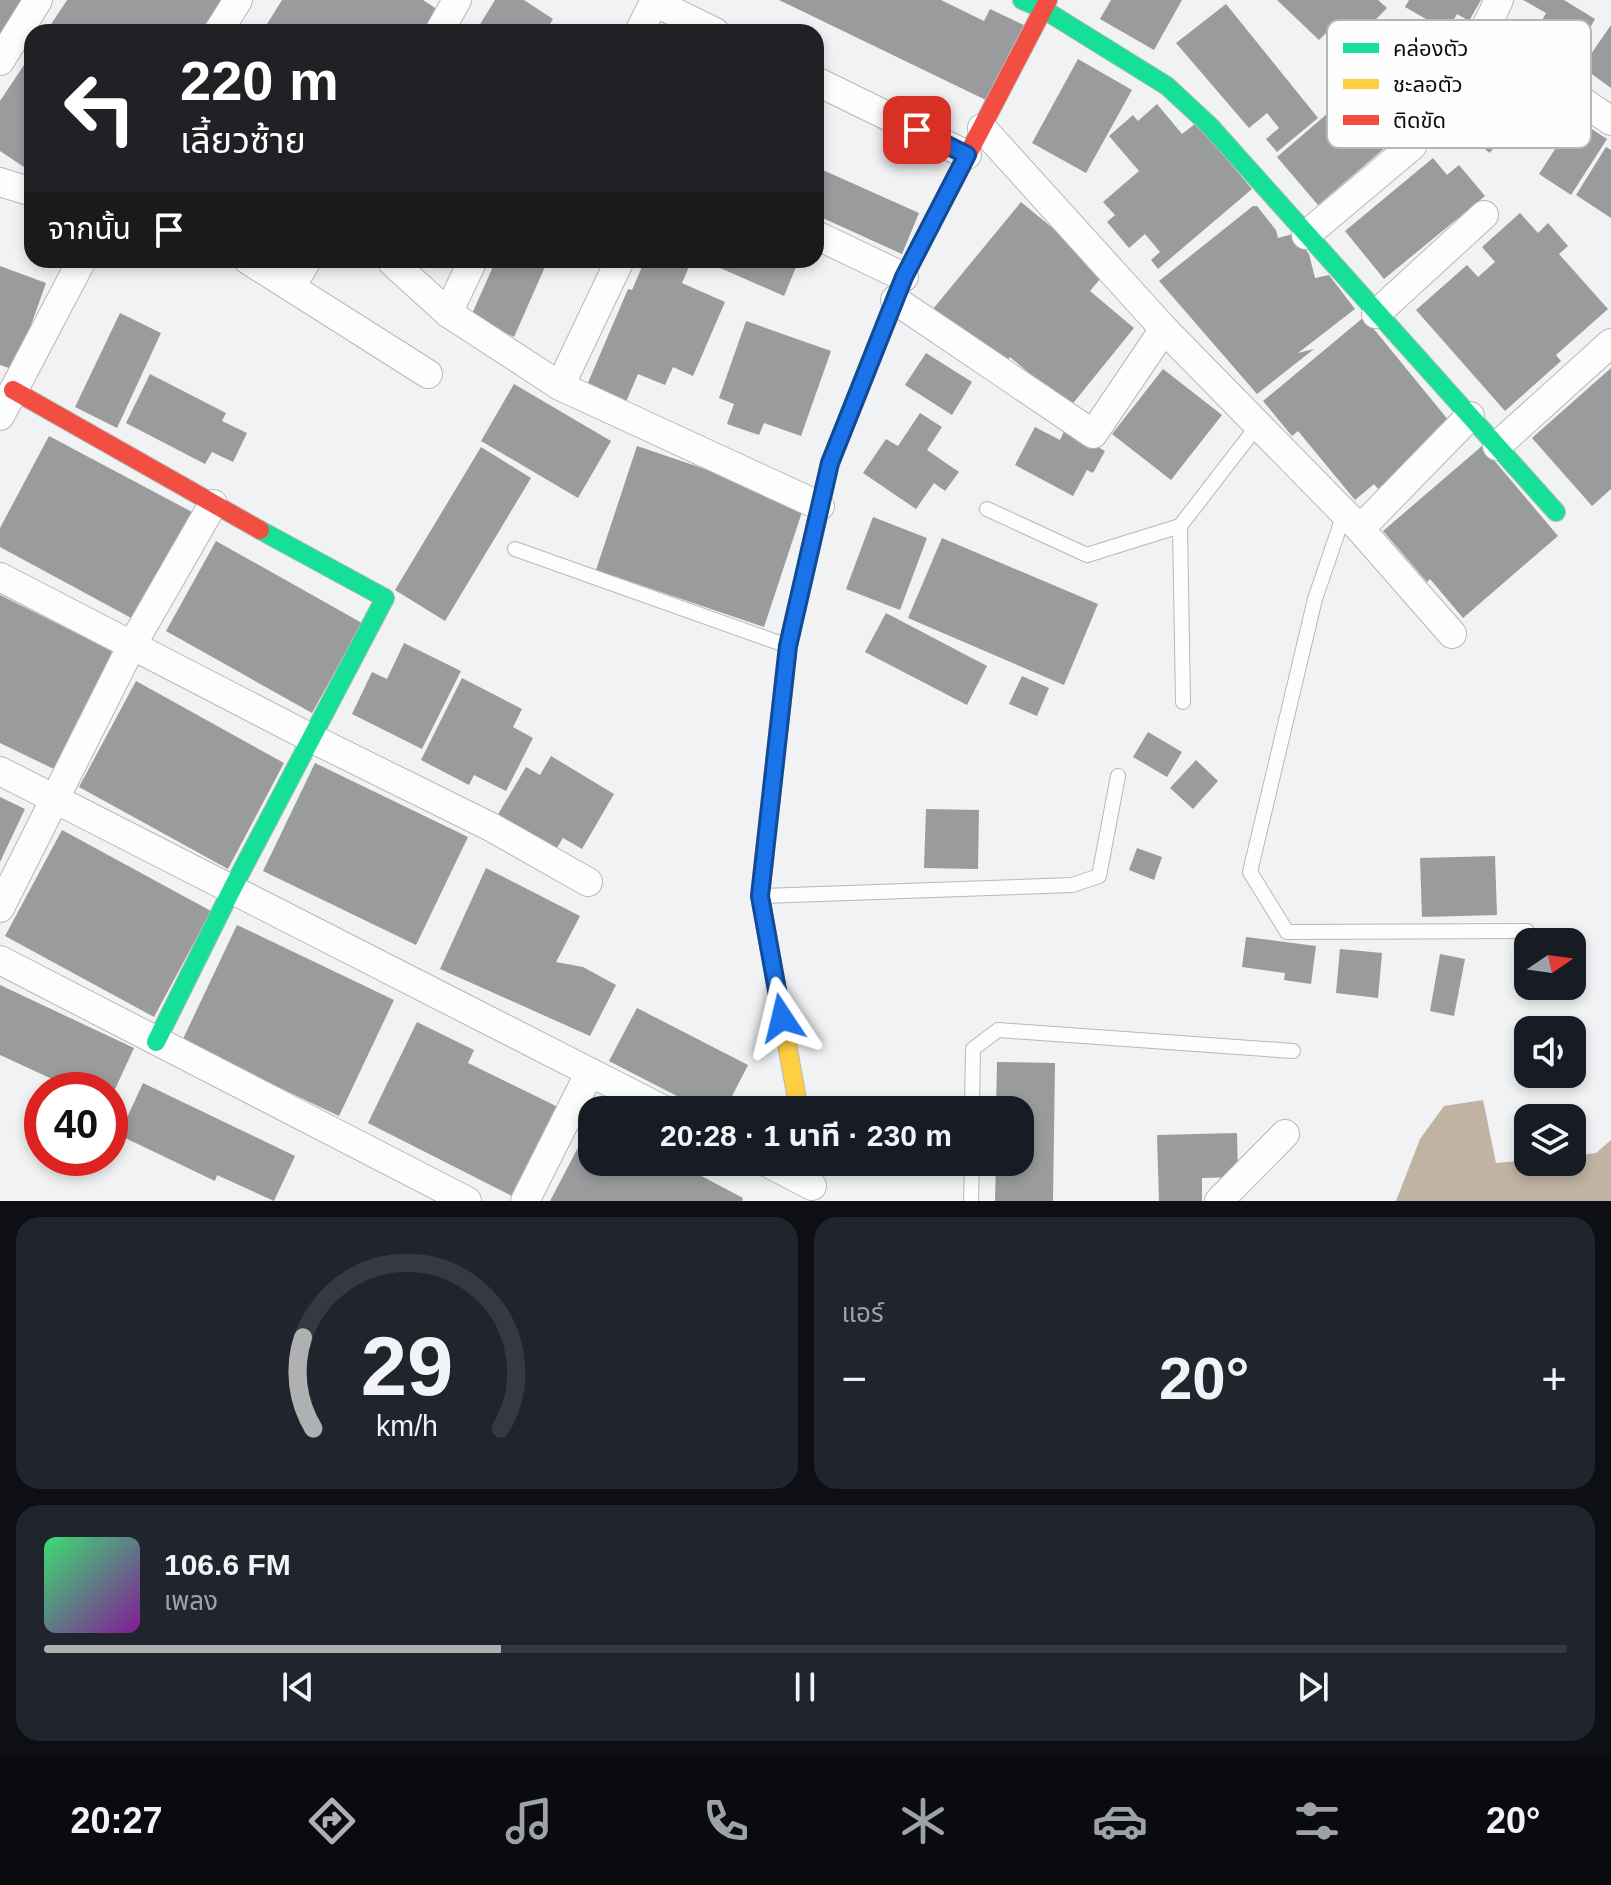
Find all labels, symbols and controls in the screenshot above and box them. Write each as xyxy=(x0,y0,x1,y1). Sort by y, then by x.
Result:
legend xyxy=(1327,20,1591,148)
text: คล่องตัว xyxy=(1393,36,1468,61)
text: 220 m xyxy=(180,49,339,112)
icon: left xyxy=(48,56,152,160)
text: ชะลอตัว xyxy=(1393,72,1463,97)
pin xyxy=(883,96,951,164)
icon: arrive xyxy=(895,108,939,152)
text: ติดขัด xyxy=(1393,108,1446,133)
text: เลี้ยวซ้าย xyxy=(180,120,306,161)
icon: arrive xyxy=(147,208,191,252)
text: จากนั้น xyxy=(48,212,131,245)
north arrow xyxy=(1514,928,1586,1000)
map controls xyxy=(1514,928,1586,1176)
position arrow xyxy=(740,976,824,1060)
button: sound xyxy=(1514,1016,1586,1088)
speed limit sign: 40 xyxy=(24,1072,128,1176)
button: layers xyxy=(1514,1104,1586,1176)
text: 20:28 · 1 นาที · 230 m xyxy=(660,1119,952,1152)
text: แอร์ xyxy=(842,1298,884,1328)
text: 29 xyxy=(360,1320,453,1413)
text: 20° xyxy=(1159,1345,1250,1412)
text: − xyxy=(842,1354,867,1403)
text: + xyxy=(1541,1354,1567,1403)
text: km/h xyxy=(376,1410,438,1442)
text: 106.6 FM xyxy=(164,1548,291,1581)
text: เพลง xyxy=(164,1586,218,1616)
icon: previous xyxy=(276,1665,320,1709)
icon: pause xyxy=(783,1665,827,1709)
icon: next xyxy=(1291,1665,1335,1709)
icon: directions xyxy=(304,1793,360,1849)
icon: music xyxy=(501,1793,557,1849)
icon: phone xyxy=(698,1793,754,1849)
icon: climate xyxy=(895,1793,951,1849)
icon: car xyxy=(1092,1793,1148,1849)
icon: filters xyxy=(1289,1793,1345,1849)
text: 20:27 xyxy=(71,1800,163,1841)
text: 20° xyxy=(1486,1800,1540,1841)

